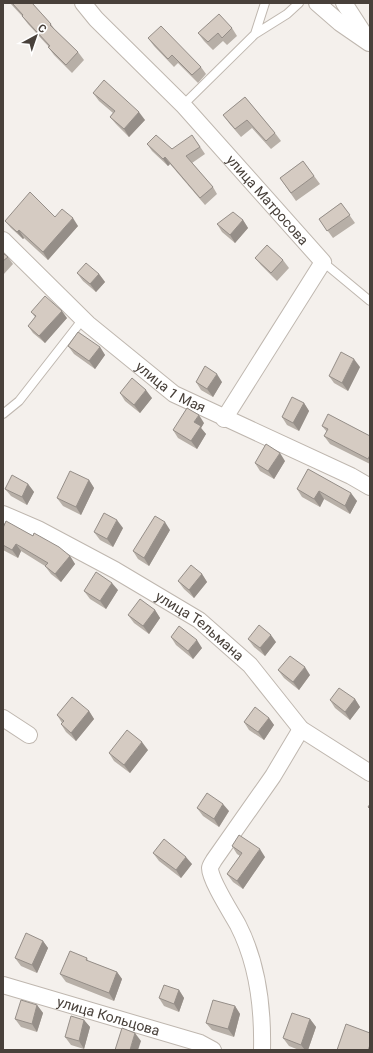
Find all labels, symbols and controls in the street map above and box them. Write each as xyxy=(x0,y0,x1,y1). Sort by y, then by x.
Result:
north arrow xyxy=(16,16,56,56)
text: С xyxy=(35,21,49,36)
street label: улица Матросова xyxy=(223,151,312,248)
street label: улица 1 Мая xyxy=(133,358,208,416)
street label: улица Тельмана xyxy=(153,588,247,664)
street label: улица Кольцова xyxy=(55,993,162,1039)

